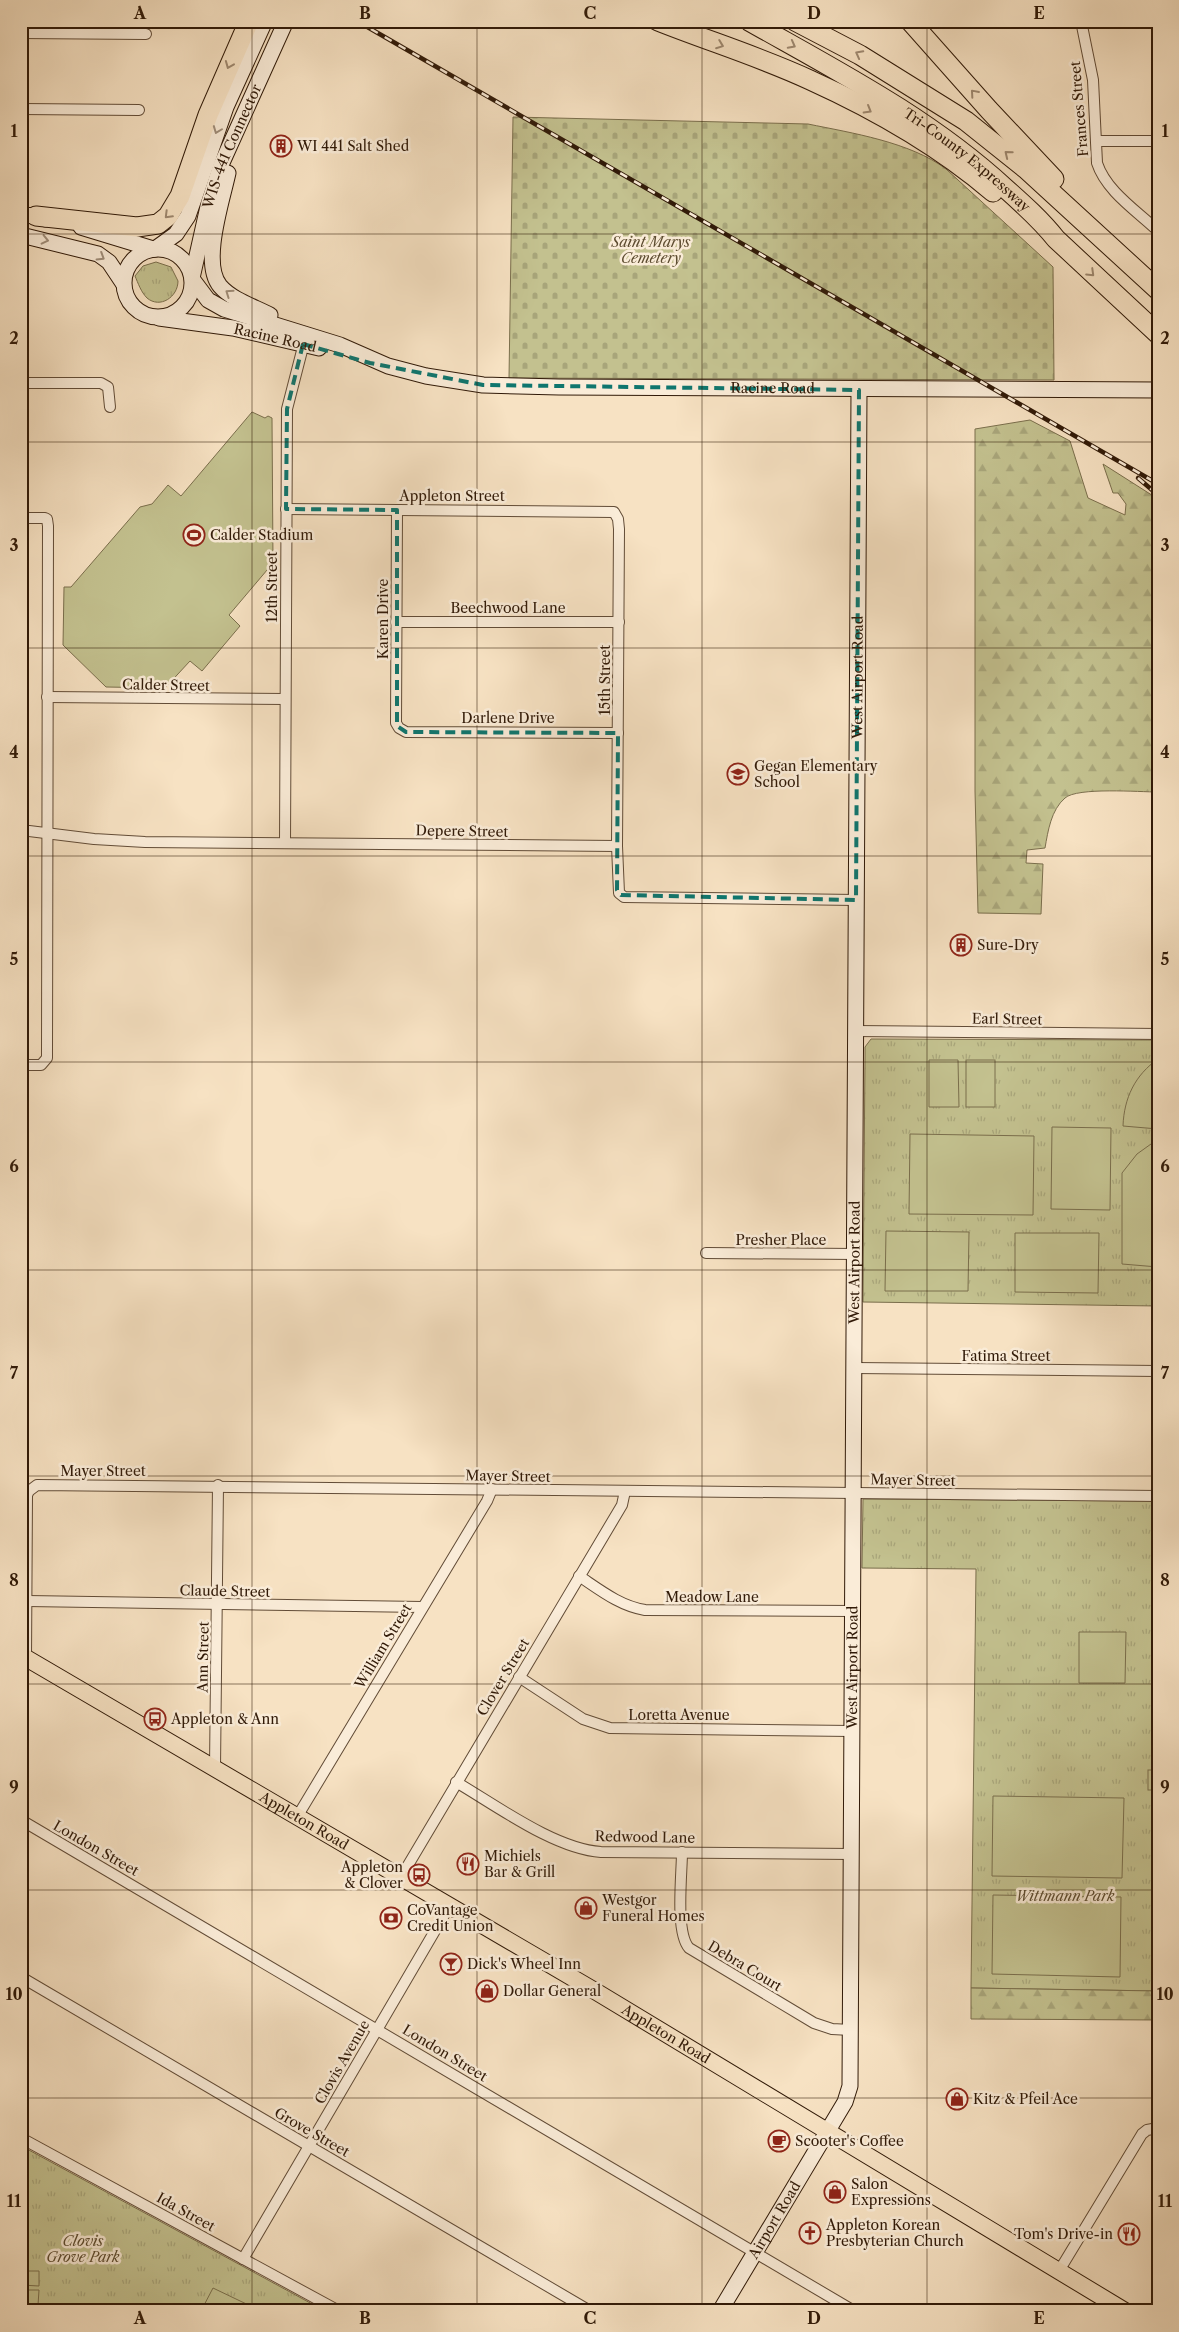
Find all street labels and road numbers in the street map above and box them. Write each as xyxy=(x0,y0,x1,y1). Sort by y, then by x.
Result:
street label: Frances Street xyxy=(1066,60,1092,157)
street label: WIS-441 Connector xyxy=(198,81,265,212)
street label: Tri-County Expressway xyxy=(900,104,1034,216)
street label: Racine Road xyxy=(232,320,319,356)
street label: Racine Road xyxy=(731,379,815,397)
street label: Appleton Street xyxy=(398,487,505,505)
street label: 12th Street xyxy=(263,551,281,623)
street label: Karen Drive xyxy=(374,578,392,659)
street label: Beechwood Lane xyxy=(450,599,566,617)
street label: West Airport Road xyxy=(848,615,867,740)
street label: 15th Street xyxy=(596,645,614,715)
street label: Calder Street xyxy=(122,675,210,695)
street label: Darlene Drive xyxy=(461,709,555,727)
street label: Depere Street xyxy=(416,821,509,841)
street label: Earl Street xyxy=(972,1009,1042,1029)
street label: West Airport Road xyxy=(845,1200,864,1325)
street label: Presher Place xyxy=(736,1231,827,1249)
street label: Fatima Street xyxy=(962,1347,1050,1365)
street label: Mayer Street xyxy=(60,1462,146,1480)
street label: Mayer Street xyxy=(465,1466,551,1486)
street label: Mayer Street xyxy=(870,1470,956,1490)
street label: Claude Street xyxy=(179,1581,271,1601)
street label: Meadow Lane xyxy=(665,1588,759,1606)
street label: William Street xyxy=(350,1600,415,1693)
street label: West Airport Road xyxy=(843,1605,862,1730)
street label: Ann Street xyxy=(193,1621,213,1694)
street label: Clover Street xyxy=(473,1635,533,1719)
street label: Loretta Avenue xyxy=(628,1706,730,1724)
street label: Appleton Road xyxy=(255,1787,352,1854)
street label: London Street xyxy=(50,1816,142,1880)
street label: Redwood Lane xyxy=(595,1827,695,1847)
street label: Debra Court xyxy=(705,1937,785,1995)
street label: Appleton Road xyxy=(617,2000,714,2068)
street label: Clovis Avenue xyxy=(311,2017,373,2107)
street label: London Street xyxy=(399,2021,491,2085)
street label: Grove Street xyxy=(271,2103,353,2161)
street label: Airport Road xyxy=(744,2178,805,2263)
street label: Ida Street xyxy=(154,2189,218,2235)

